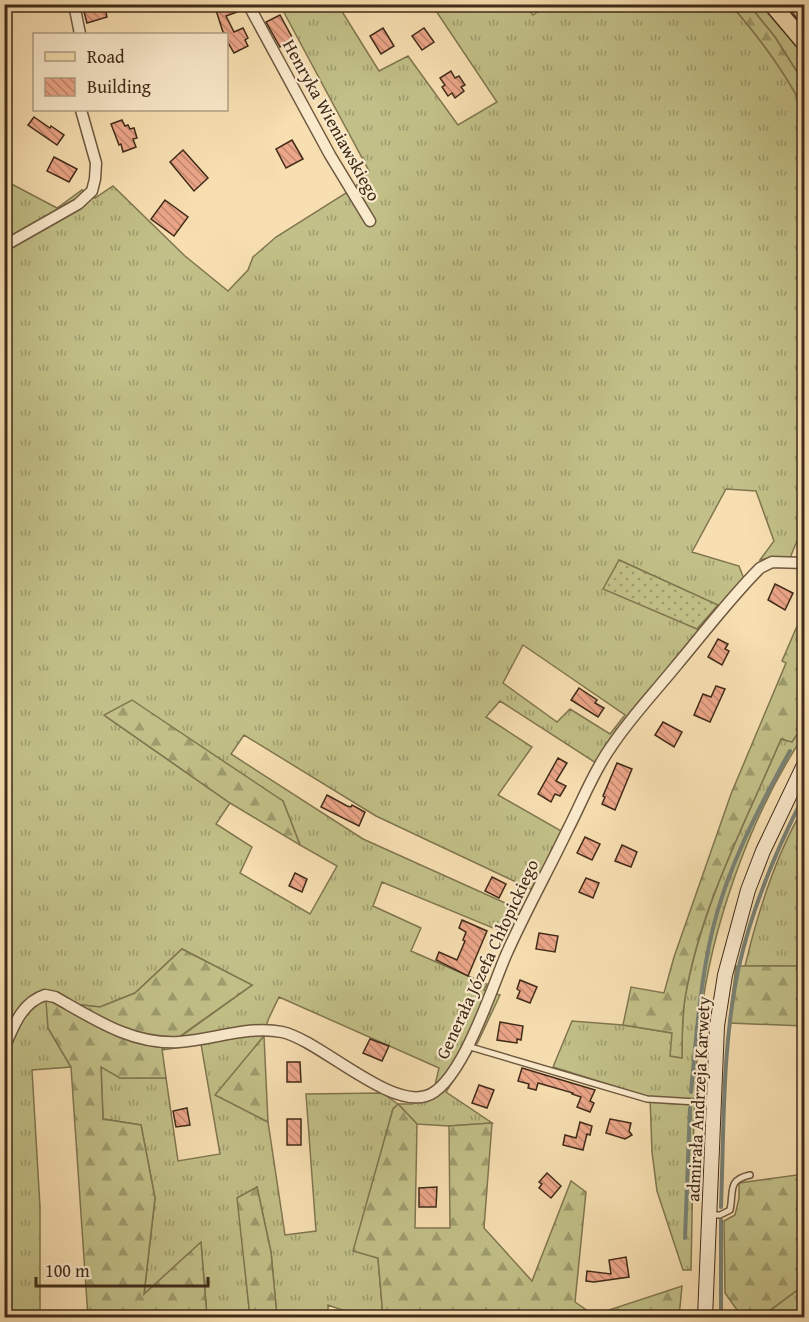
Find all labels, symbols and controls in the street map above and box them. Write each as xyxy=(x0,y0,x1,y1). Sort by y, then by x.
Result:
legend xyxy=(33,33,228,111)
street label: Henryka Wieniawskiego xyxy=(276,34,388,206)
text: Road xyxy=(87,43,125,70)
text: Building xyxy=(87,73,151,100)
street label: Generała Józefa Chłopickiego xyxy=(429,854,545,1064)
street label: admirała Andrzeja Karwety xyxy=(679,996,717,1202)
scale bar xyxy=(36,1250,208,1288)
text: 100 m xyxy=(45,1257,90,1284)

